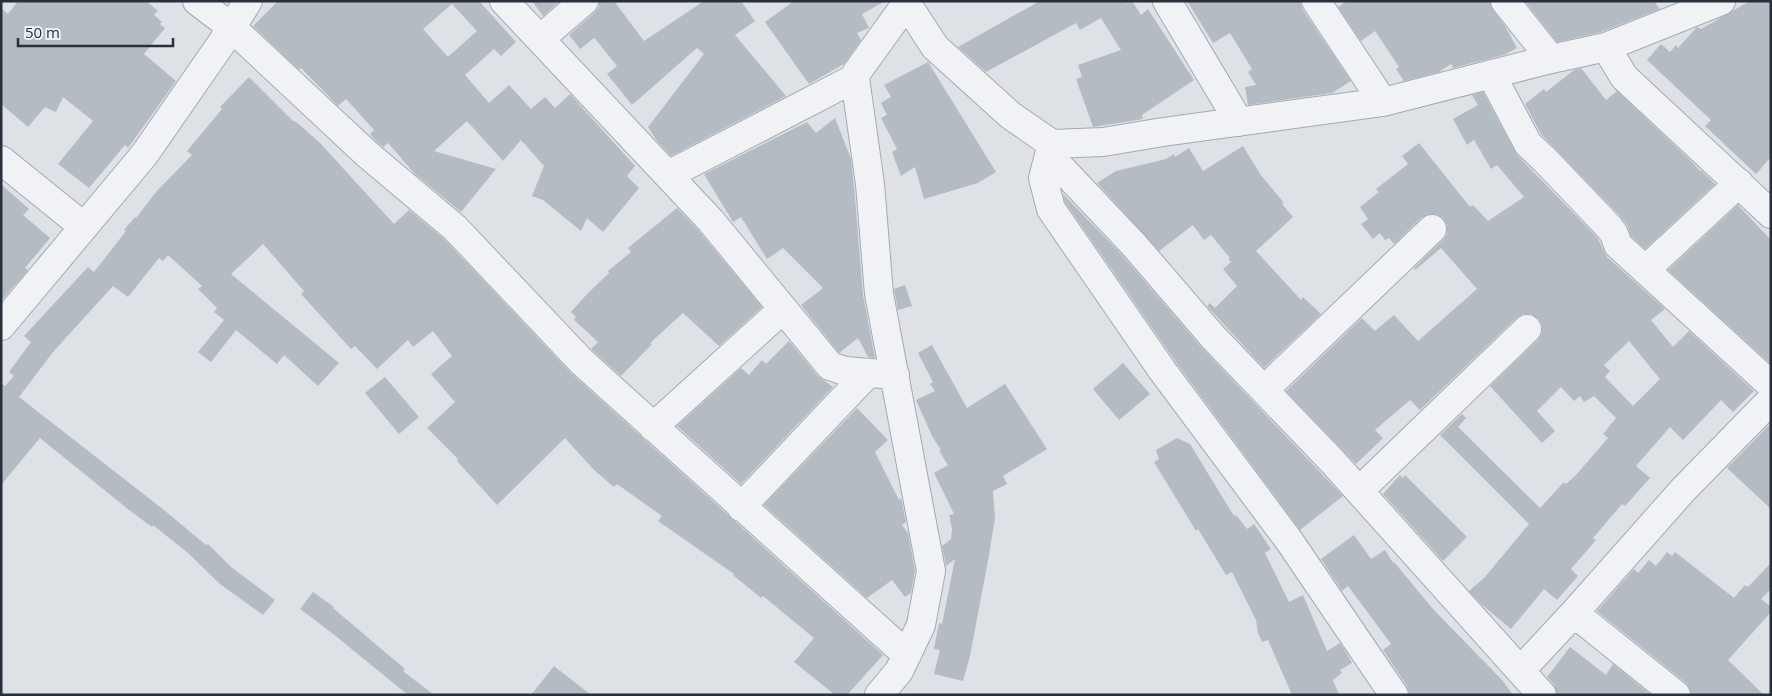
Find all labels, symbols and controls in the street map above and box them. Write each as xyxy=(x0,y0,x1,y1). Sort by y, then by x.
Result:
scale bar xyxy=(18,15,172,47)
text: 50 m xyxy=(25,22,60,42)

